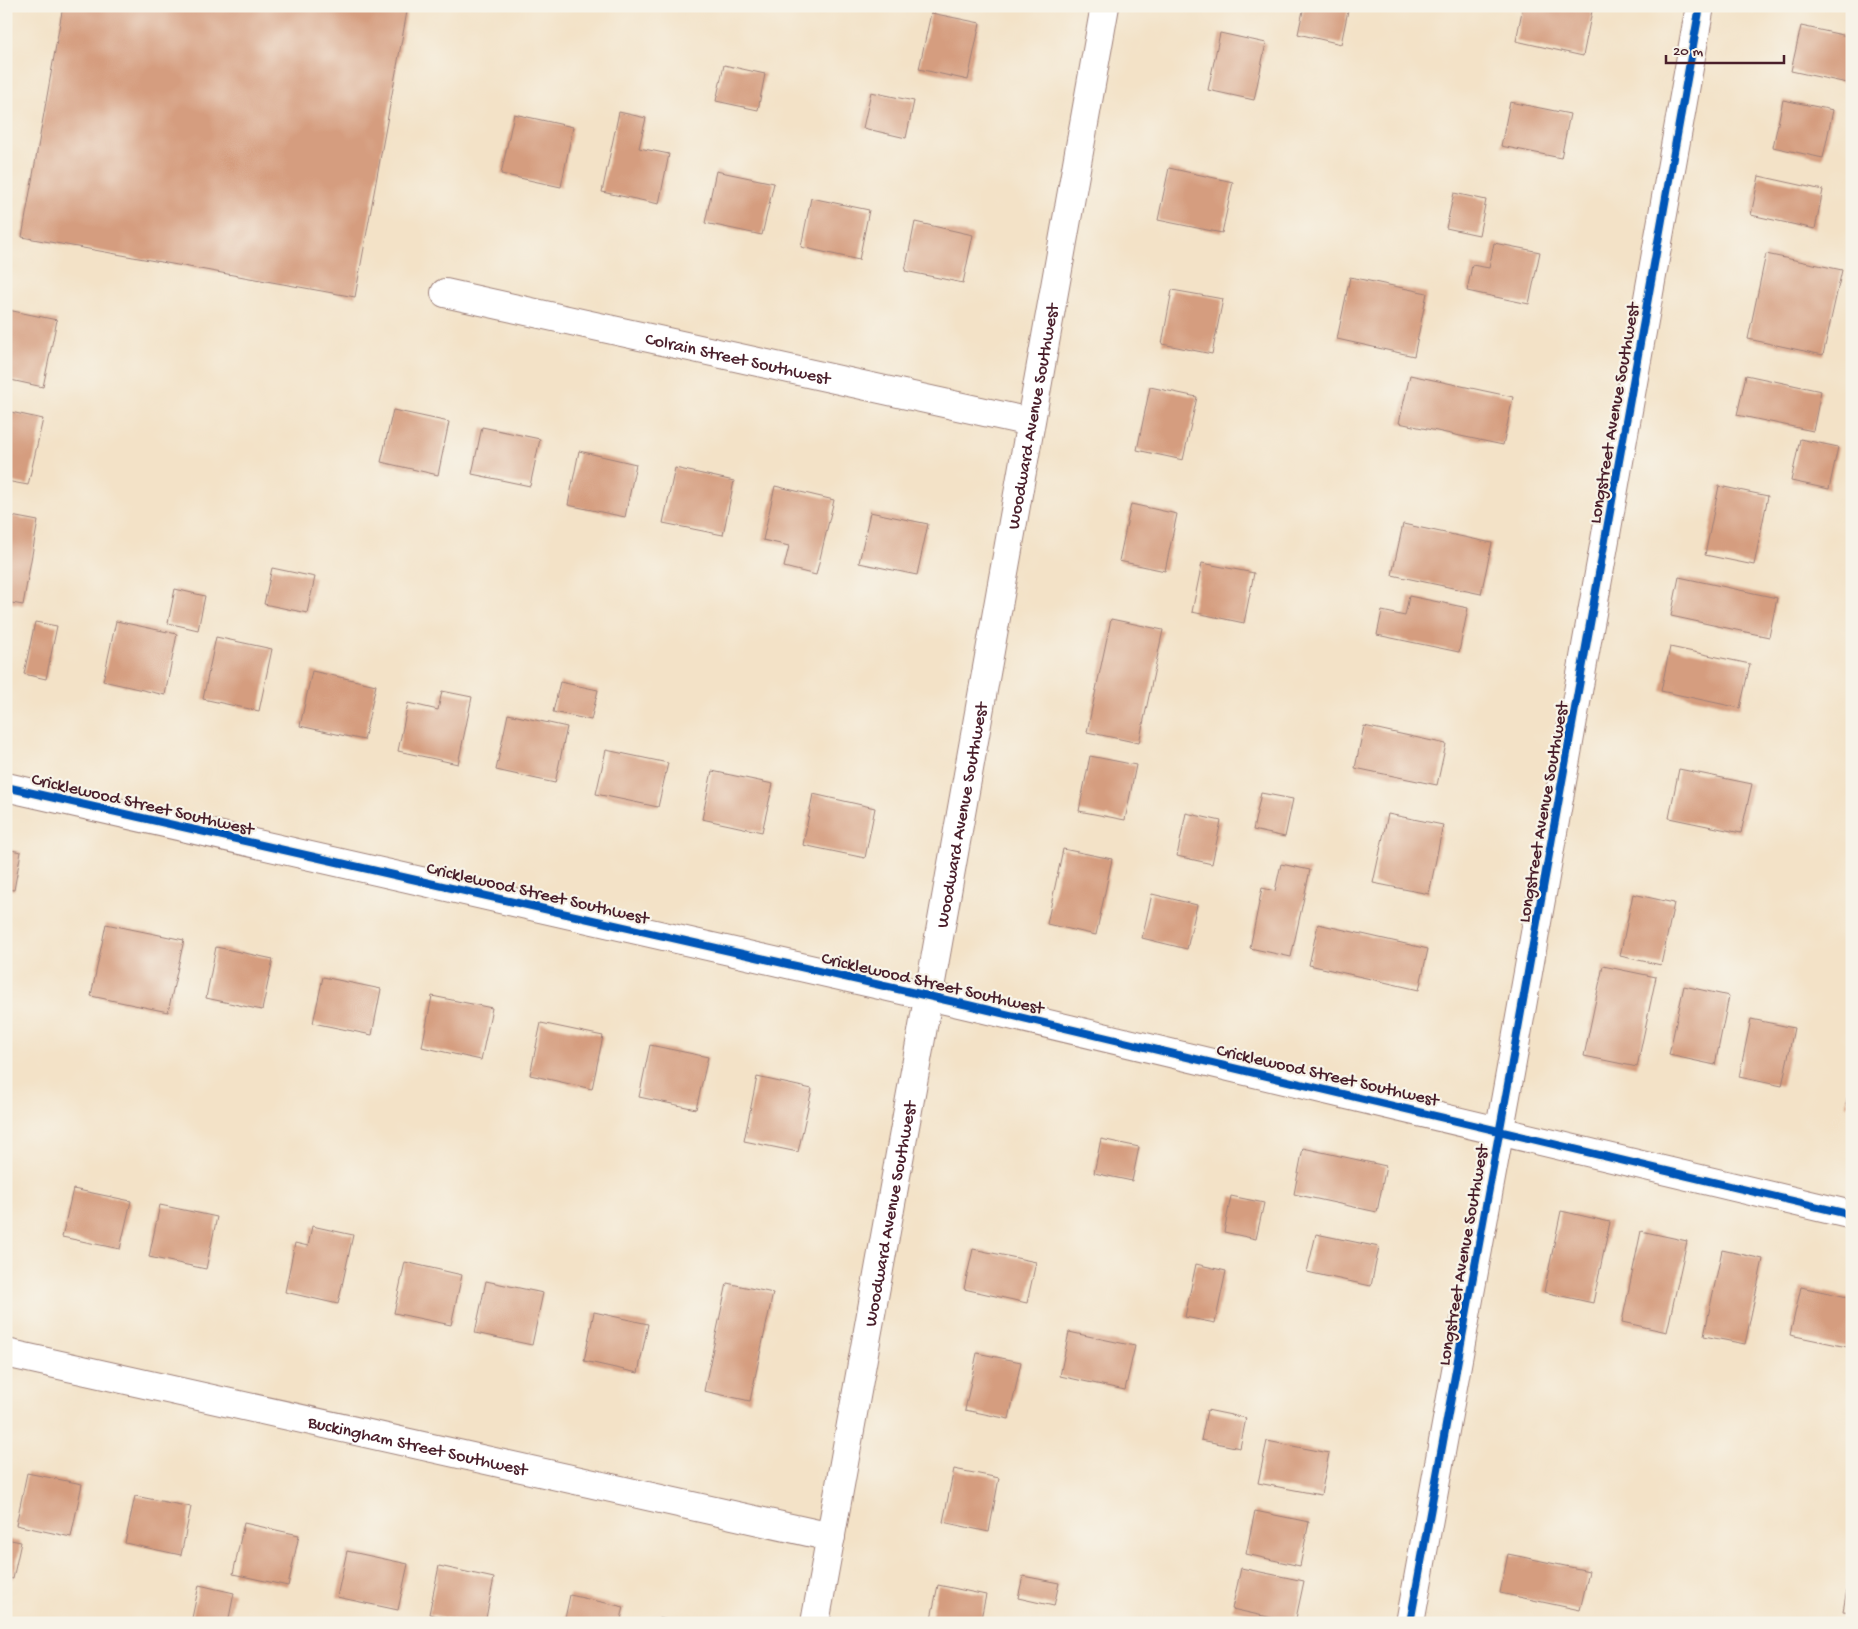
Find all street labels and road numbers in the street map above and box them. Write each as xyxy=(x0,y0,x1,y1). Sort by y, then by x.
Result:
street label: Longstreet Avenue Southwest xyxy=(1586,300,1646,526)
street label: Woodward Avenue Southwest xyxy=(1004,301,1065,531)
street label: Colrain Street Southwest xyxy=(643,329,834,391)
street label: Longstreet Avenue Southwest xyxy=(1515,699,1575,925)
street label: Woodward Avenue Southwest xyxy=(933,700,994,930)
street label: Cricklewood Street Southwest xyxy=(29,770,257,842)
street label: Cricklewood Street Southwest xyxy=(424,859,652,931)
street label: Cricklewood Street Southwest xyxy=(819,949,1047,1021)
street label: Cricklewood Street Southwest xyxy=(1214,1041,1442,1113)
street label: Woodward Avenue Southwest xyxy=(861,1098,923,1328)
street label: Longstreet Avenue Southwest xyxy=(1435,1142,1495,1368)
street label: Buckingham Street Southwest xyxy=(305,1412,531,1482)

